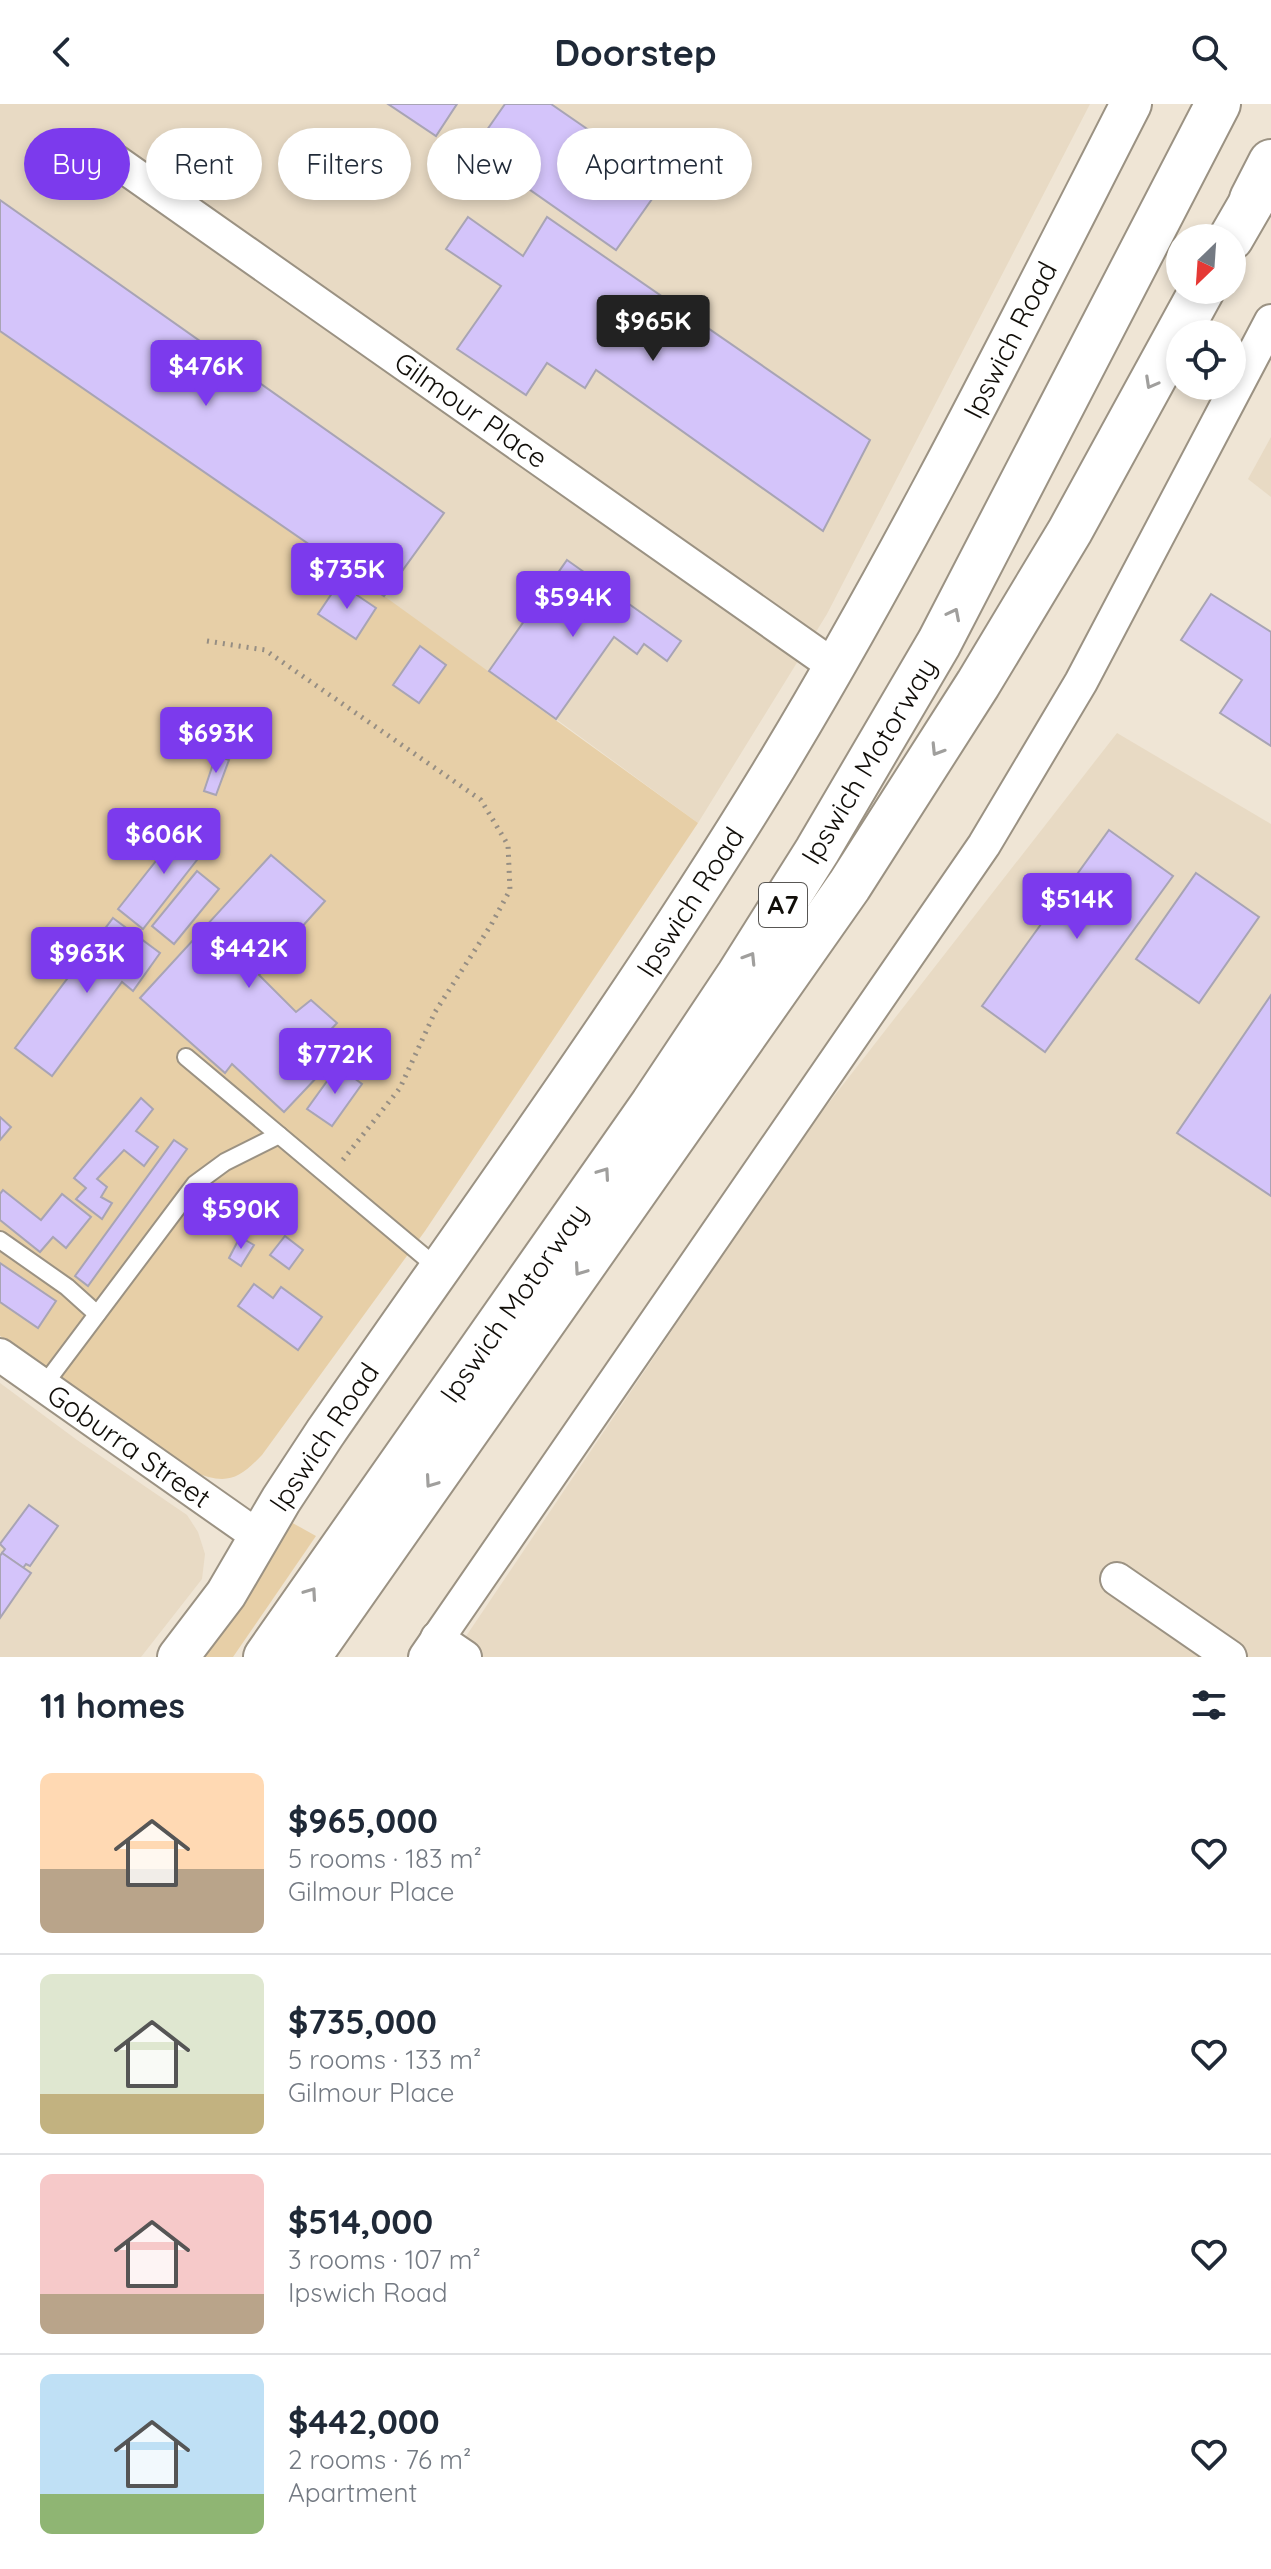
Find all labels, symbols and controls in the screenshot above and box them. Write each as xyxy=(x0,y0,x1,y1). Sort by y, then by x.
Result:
icon: back xyxy=(40,30,84,74)
text: Doorstep xyxy=(554,30,717,75)
icon: search xyxy=(1187,30,1231,74)
chip: Buy xyxy=(24,128,130,200)
chip: Rent xyxy=(146,128,262,200)
chip: Filters xyxy=(278,128,411,200)
chip: New xyxy=(427,128,541,200)
chip: Apartment xyxy=(557,128,752,200)
north arrow xyxy=(1166,224,1246,304)
map controls xyxy=(1166,224,1246,400)
street label: Ipswich Road xyxy=(955,255,1064,424)
pin: $965K xyxy=(597,295,709,363)
text: $965K xyxy=(615,304,691,337)
button: locate xyxy=(1166,320,1246,400)
pin: $476K xyxy=(150,340,262,408)
street label: Gilmour Place xyxy=(388,344,555,475)
text: $476K xyxy=(169,349,243,382)
one-way arrow xyxy=(1145,374,1161,389)
pin: $735K xyxy=(291,543,403,611)
text: $735K xyxy=(309,552,385,585)
pin: $594K xyxy=(517,571,629,639)
text: $594K xyxy=(534,580,612,613)
one-way arrow xyxy=(944,608,959,622)
street label: Ipswich Motorway xyxy=(793,651,944,870)
pin: $693K xyxy=(160,707,272,775)
text: $693K xyxy=(178,716,254,749)
one-way arrow xyxy=(931,741,946,756)
pin: $606K xyxy=(108,808,220,876)
text: $606K xyxy=(125,817,203,850)
street label: Ipswich Road xyxy=(628,820,751,983)
pin: $514K xyxy=(1021,873,1133,941)
text: $514K xyxy=(1041,882,1113,915)
road number: A7 xyxy=(759,883,807,927)
pin: $442K xyxy=(193,922,305,990)
pin: $963K xyxy=(31,927,143,995)
text: $442K xyxy=(210,931,288,964)
text: $963K xyxy=(49,936,125,969)
one-way arrow xyxy=(740,952,755,967)
pin: $772K xyxy=(279,1028,391,1096)
text: $772K xyxy=(297,1037,373,1070)
one-way arrow xyxy=(594,1168,609,1182)
pin: $590K xyxy=(185,1183,297,1251)
text: $590K xyxy=(202,1192,280,1225)
street label: Ipswich Motorway xyxy=(432,1197,595,1409)
one-way arrow xyxy=(575,1261,590,1275)
street label: Ipswich Road xyxy=(261,1356,386,1518)
street label: Goburra Street xyxy=(41,1376,218,1515)
one-way arrow xyxy=(426,1474,441,1488)
one-way arrow xyxy=(301,1588,316,1602)
icon: filters xyxy=(1187,1683,1231,1727)
text: 11 homes xyxy=(40,1684,185,1727)
text: $965,000 xyxy=(288,1799,438,1842)
icon: home xyxy=(104,1805,200,1901)
icon: heart xyxy=(1187,1831,1231,1875)
text: 5 rooms · 183 m² xyxy=(288,1842,482,1875)
text: Gilmour Place xyxy=(288,1875,454,1908)
text: $735,000 xyxy=(288,2000,437,2043)
icon: home xyxy=(104,2006,200,2102)
icon: heart xyxy=(1187,2032,1231,2076)
text: 5 rooms · 133 m² xyxy=(288,2043,481,2076)
text: Gilmour Place xyxy=(288,2076,454,2109)
text: $514,000 xyxy=(288,2200,433,2243)
icon: home xyxy=(104,2206,200,2302)
icon: heart xyxy=(1187,2232,1231,2276)
text: 3 rooms · 107 m² xyxy=(288,2243,481,2276)
text: Ipswich Road xyxy=(288,2276,447,2309)
text: $442,000 xyxy=(288,2400,440,2443)
icon: home xyxy=(104,2406,200,2502)
icon: heart xyxy=(1187,2432,1231,2476)
text: 2 rooms · 76 m² xyxy=(288,2443,471,2476)
text: Apartment xyxy=(288,2476,417,2509)

